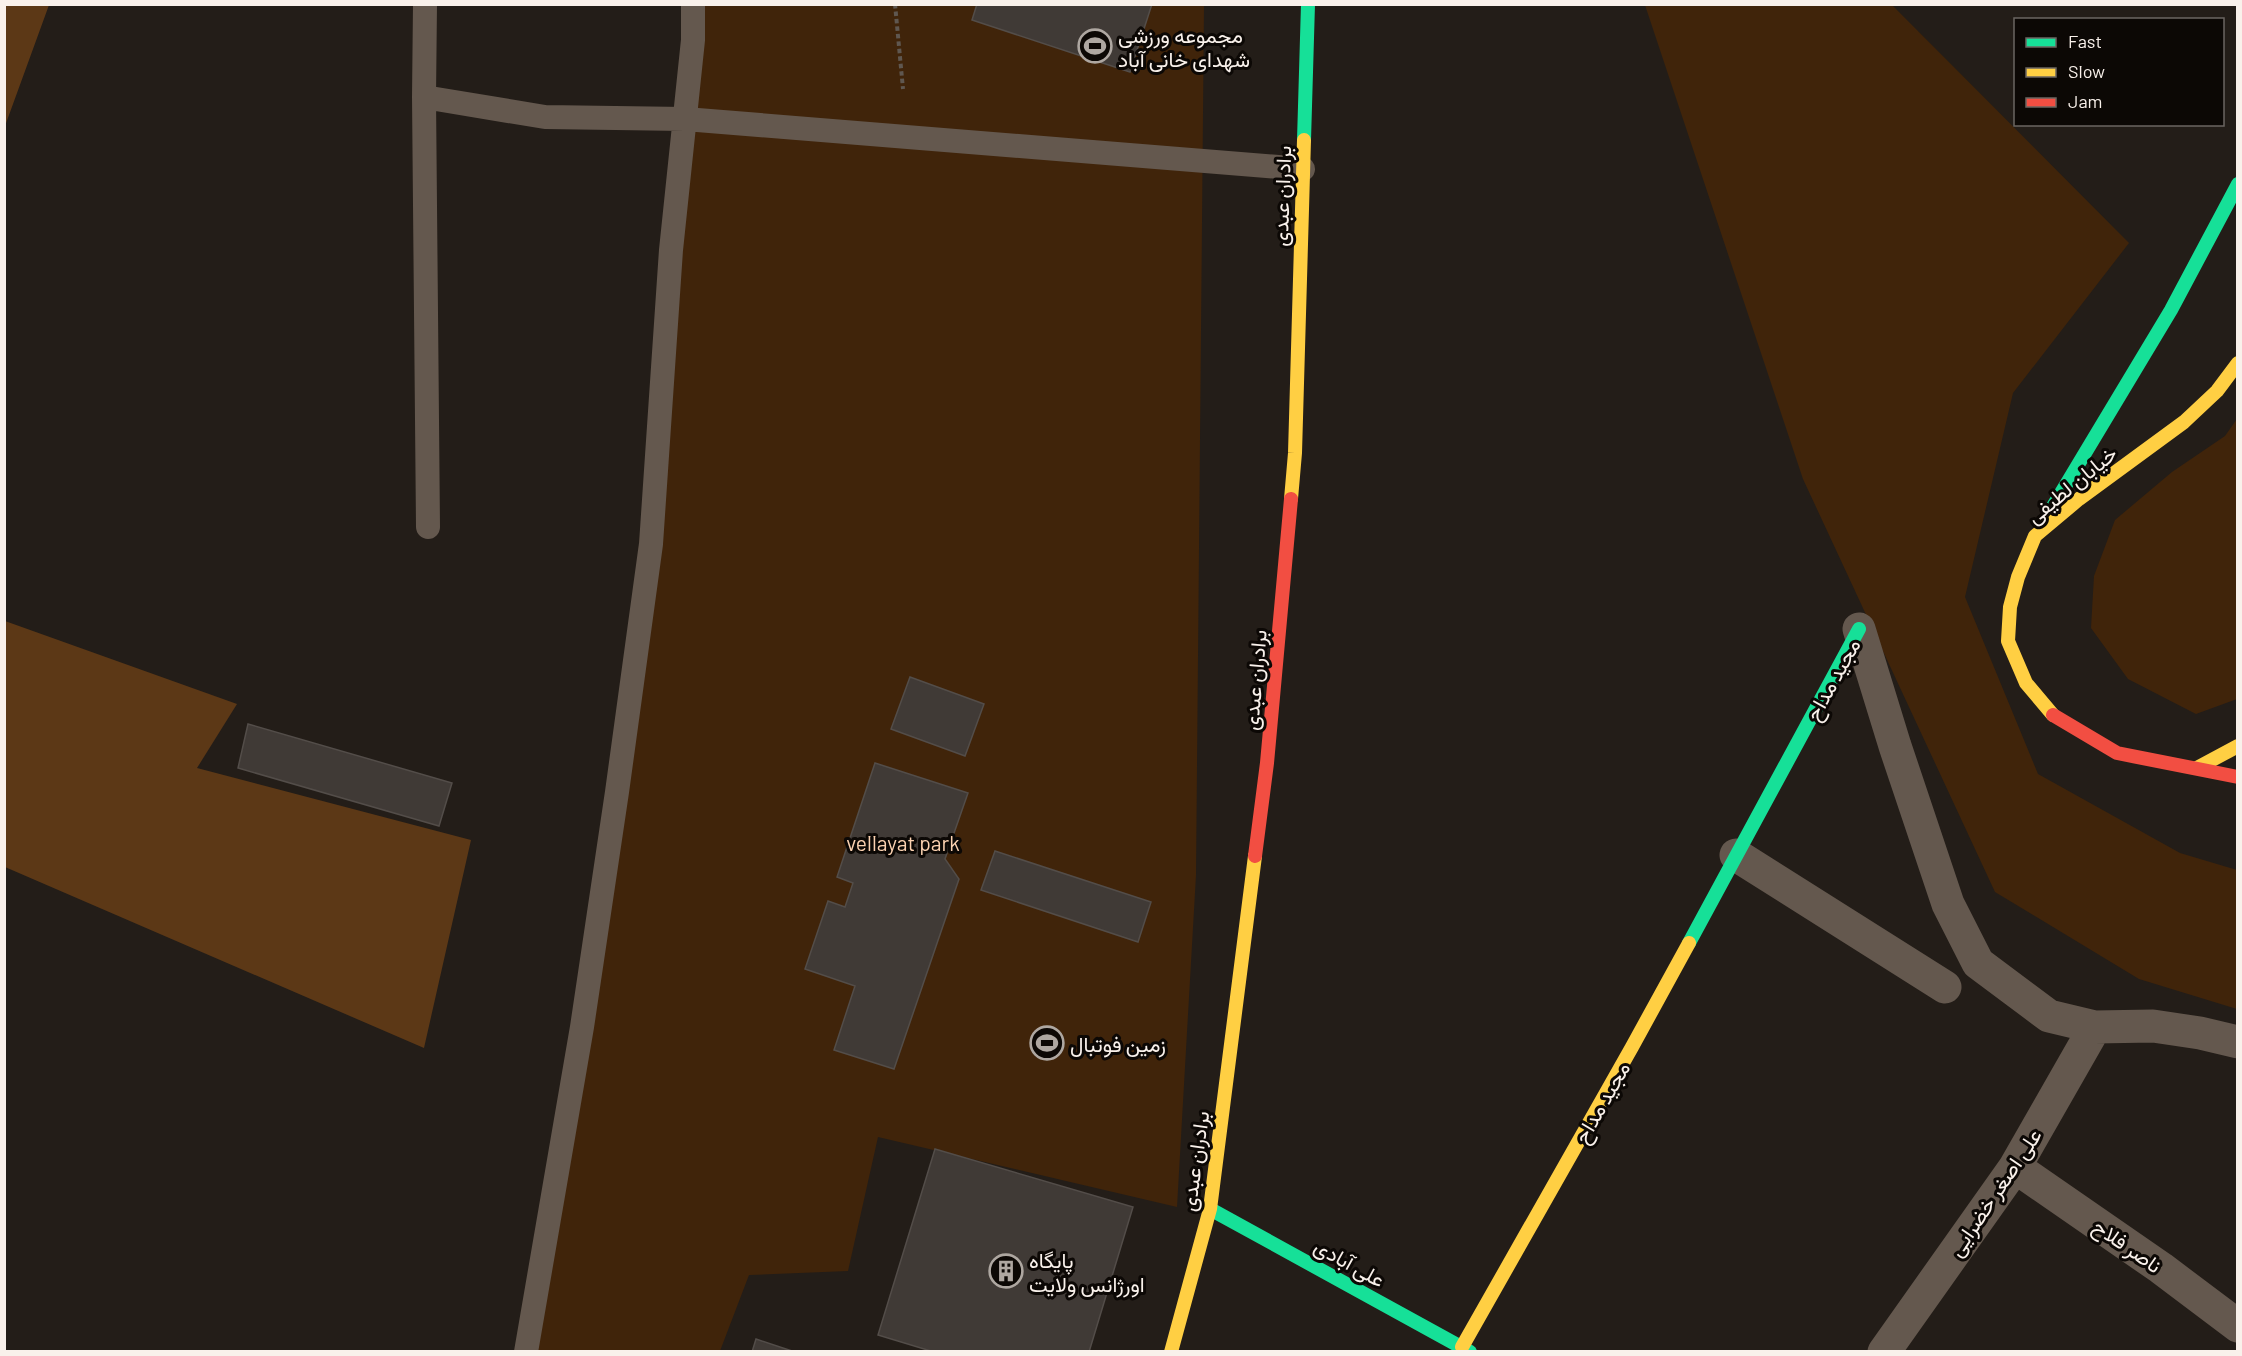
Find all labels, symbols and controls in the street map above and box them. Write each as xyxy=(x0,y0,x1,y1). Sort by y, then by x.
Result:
legend xyxy=(2014,18,2224,126)
place label: مجموعه ورزشی شهدای خانی آباد xyxy=(1118,22,1250,73)
sports icon: مجموعه ورزشی شهدای خانی آباد xyxy=(1077,28,1113,64)
text: Fast xyxy=(2068,30,2102,52)
text: Slow xyxy=(2068,60,2105,82)
text: Jam xyxy=(2068,90,2102,112)
street label: برادران عبدی xyxy=(1267,145,1297,247)
street label: خیابان لطیفی xyxy=(2021,440,2122,529)
street label: برادران عبدی xyxy=(1237,629,1273,732)
street label: مجید مداح xyxy=(1799,634,1867,726)
park label: vellayat park xyxy=(846,830,960,855)
sports icon: زمین فوتبال xyxy=(1029,1025,1065,1061)
place label: زمین فوتبال xyxy=(1070,1031,1166,1058)
street label: مجید مداح xyxy=(1568,1057,1637,1149)
street label: برادران عبدی xyxy=(1175,1109,1215,1213)
street label: علی اصغر خضرایی xyxy=(1942,1123,2048,1262)
street label: ناصر فلاح xyxy=(2087,1212,2167,1280)
street label: علی آبادی xyxy=(1310,1232,1390,1292)
place label: پایگاه اورژانس ولایت xyxy=(1029,1247,1145,1298)
building icon: پایگاه اورژانس ولایت xyxy=(988,1253,1024,1289)

